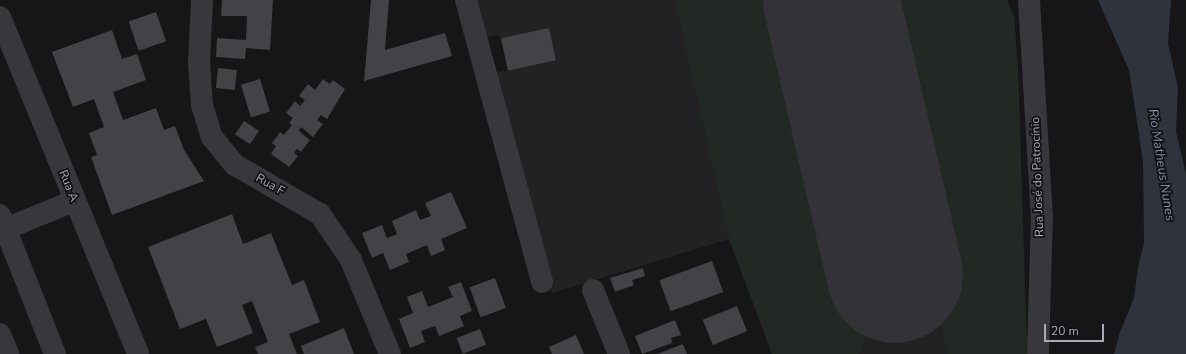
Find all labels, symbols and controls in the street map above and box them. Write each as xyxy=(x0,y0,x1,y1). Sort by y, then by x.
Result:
water label: Rio Matheus Nunes xyxy=(1144,108,1178,222)
street label: Rua José do Patrocínio xyxy=(1029,117,1047,237)
street label: Rua A xyxy=(55,168,81,204)
street label: Rua F xyxy=(253,171,287,199)
scale bar xyxy=(1046,316,1106,342)
text: 20 m xyxy=(1051,323,1079,339)

